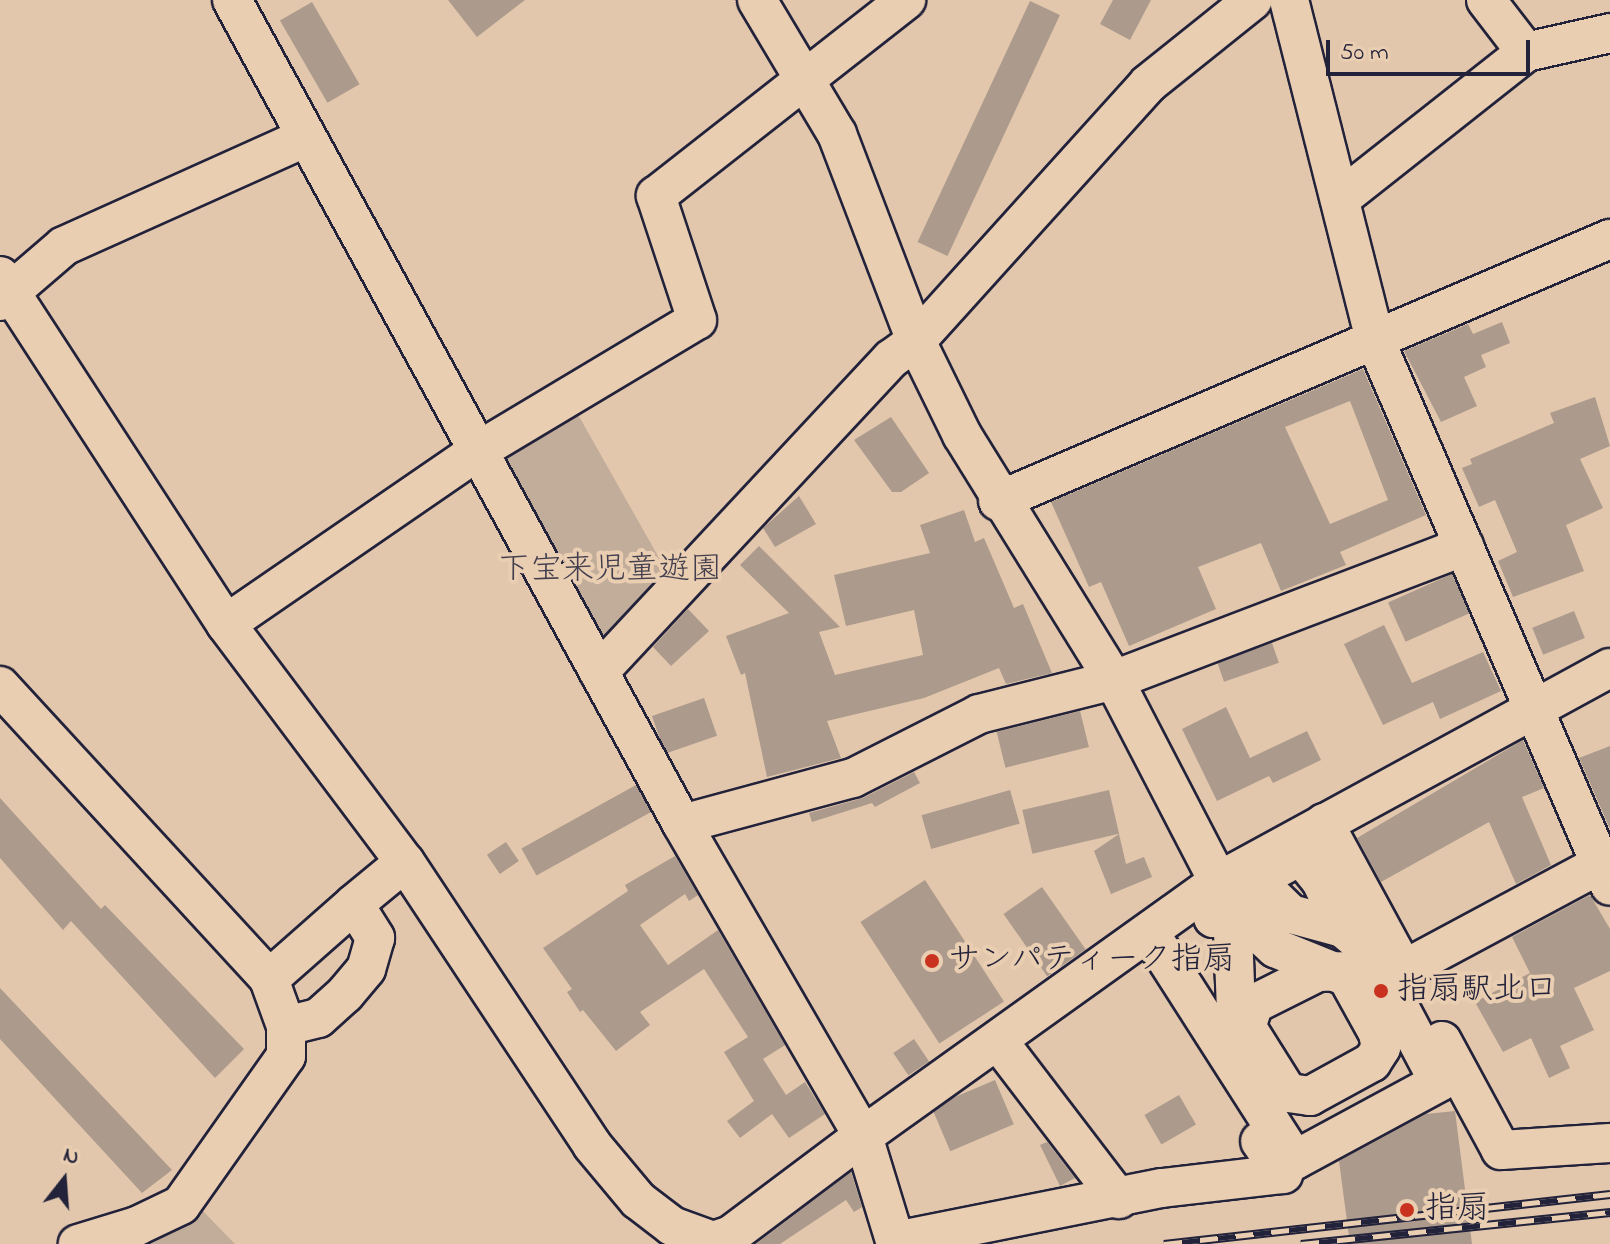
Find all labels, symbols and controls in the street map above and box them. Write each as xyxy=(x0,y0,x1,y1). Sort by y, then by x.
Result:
scale bar xyxy=(1330,24,1534,74)
text: 50 m xyxy=(1340,36,1389,71)
park label: 下宝来児童遊園 xyxy=(498,552,722,590)
place label: サンパティーク指扇 xyxy=(948,942,1236,980)
marker: サンパティーク指扇 xyxy=(923,952,941,970)
place label: 指扇駅北口 xyxy=(1397,972,1557,1010)
marker: 指扇駅北口 xyxy=(1372,982,1390,1000)
north arrow xyxy=(24,1140,104,1220)
text: N xyxy=(59,1140,83,1175)
place label: 指扇 xyxy=(1425,1191,1489,1229)
marker: 指扇 xyxy=(1396,1199,1418,1221)

